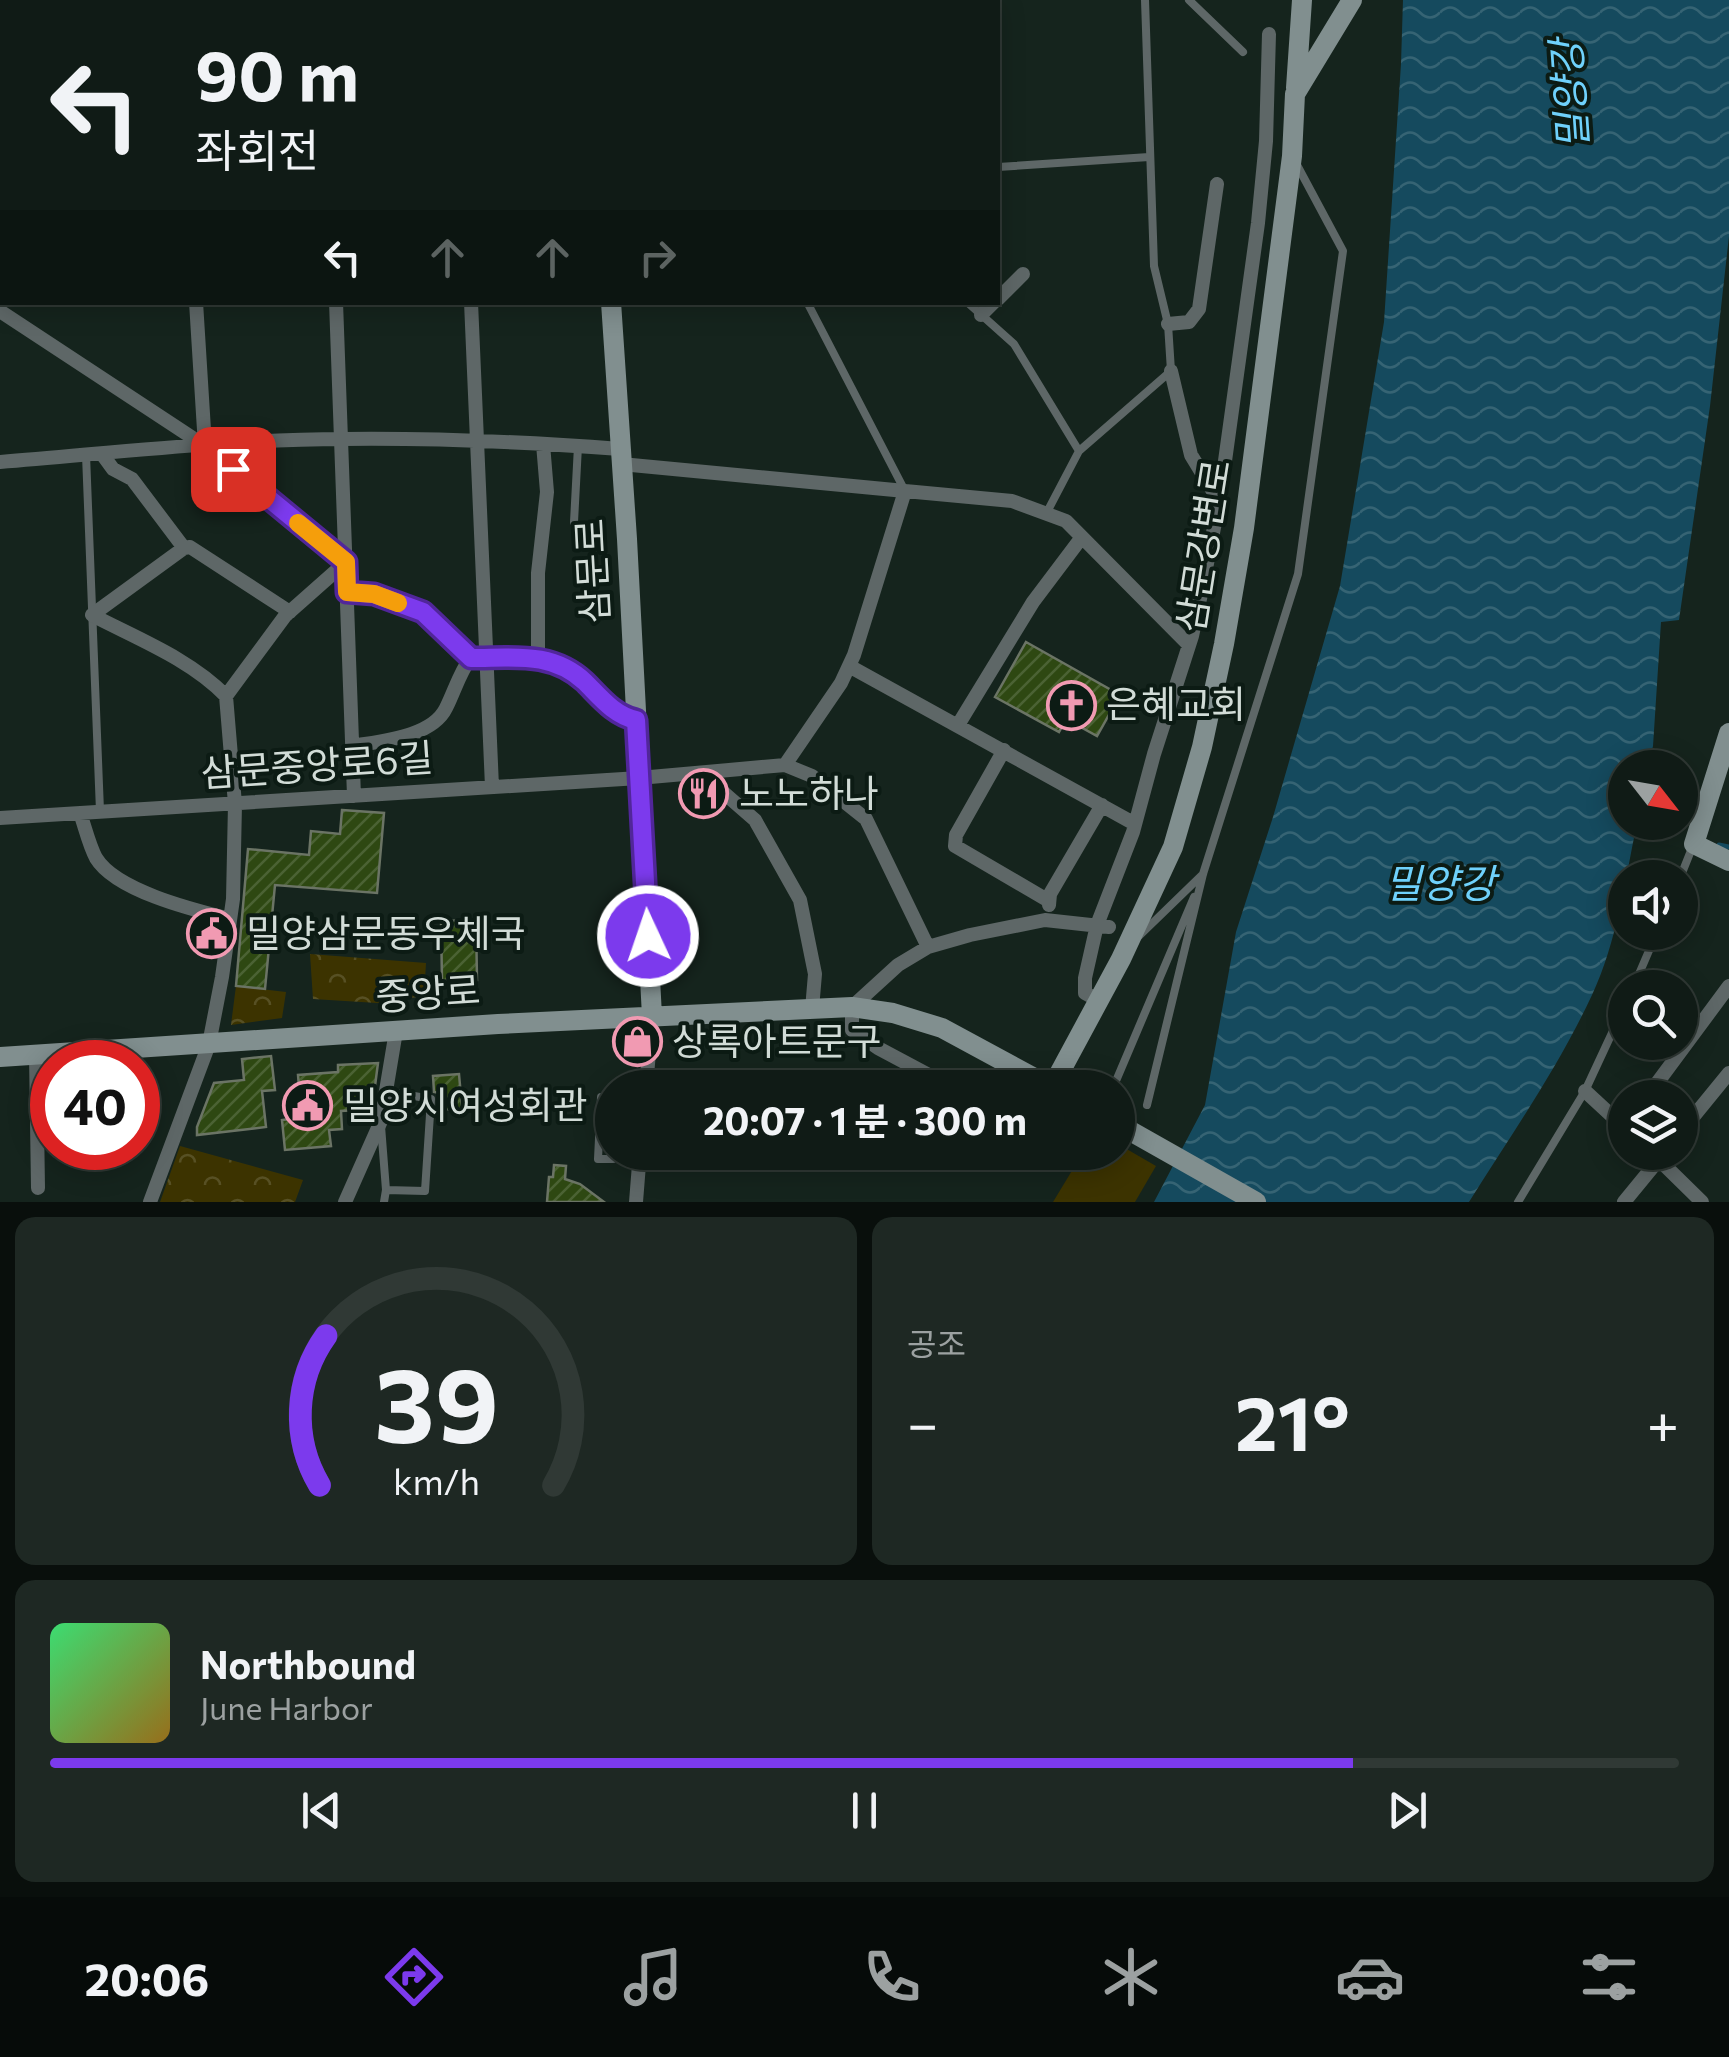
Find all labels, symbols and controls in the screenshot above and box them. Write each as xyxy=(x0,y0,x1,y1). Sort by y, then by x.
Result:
text: 90 m xyxy=(195,30,359,115)
water label: 밀양강 xyxy=(1539,33,1596,152)
icon: left xyxy=(30,40,160,170)
text: 좌회전 xyxy=(195,121,319,176)
icon: left xyxy=(315,230,370,285)
icon: ahead xyxy=(420,230,475,285)
icon: ahead xyxy=(525,230,580,285)
icon: right xyxy=(630,230,685,285)
pin xyxy=(191,427,276,512)
icon: arrive xyxy=(206,442,261,497)
street label: 삼문강변로 xyxy=(1165,456,1238,636)
street label: 삼문로 xyxy=(564,518,617,625)
church icon: 은혜교회 xyxy=(1045,679,1097,731)
place label: 은혜교회 xyxy=(1106,679,1246,726)
street label: 삼문중앙로6길 xyxy=(199,732,435,795)
north arrow xyxy=(1608,750,1698,840)
map controls xyxy=(1608,750,1698,1170)
restaurant icon: 노노하나 xyxy=(678,768,730,820)
place label: 노노하나 xyxy=(739,768,879,815)
water label: 밀양강 xyxy=(1385,857,1500,906)
button: sound xyxy=(1608,860,1698,950)
position arrow xyxy=(596,884,700,988)
public building icon: 밀양삼문동우체국 xyxy=(185,908,237,960)
place label: 밀양삼문동우체국 xyxy=(246,908,526,955)
street label: 중앙로 xyxy=(374,964,482,1019)
button: search xyxy=(1608,970,1698,1060)
shop icon: 상록아트문구 xyxy=(611,1016,663,1068)
place label: 상록아트문구 xyxy=(672,1016,882,1063)
speed limit sign: 40 xyxy=(30,1040,160,1170)
public building icon: 밀양시여성회관 xyxy=(282,1080,334,1132)
place label: 밀양시여성회관 xyxy=(343,1080,588,1127)
button: layers xyxy=(1608,1080,1698,1170)
text: 20:07 · 1 분 · 300 m xyxy=(703,1096,1027,1143)
text: 공조 xyxy=(907,1323,966,1363)
text: 39 xyxy=(374,1337,498,1464)
text: 21° xyxy=(1235,1375,1350,1466)
text: − xyxy=(907,1388,938,1455)
text: + xyxy=(1647,1388,1679,1455)
text: km/h xyxy=(393,1459,479,1502)
text: Northbound xyxy=(200,1640,416,1687)
text: June Harbor xyxy=(200,1687,373,1727)
icon: previous xyxy=(294,1783,349,1838)
icon: pause xyxy=(837,1783,892,1838)
icon: next xyxy=(1380,1783,1435,1838)
icon: directions xyxy=(379,1942,449,2012)
icon: music xyxy=(618,1942,688,2012)
icon: phone xyxy=(857,1942,927,2012)
icon: climate xyxy=(1096,1942,1166,2012)
icon: car xyxy=(1335,1942,1405,2012)
icon: filters xyxy=(1574,1942,1644,2012)
text: 20:06 xyxy=(85,1950,209,2005)

